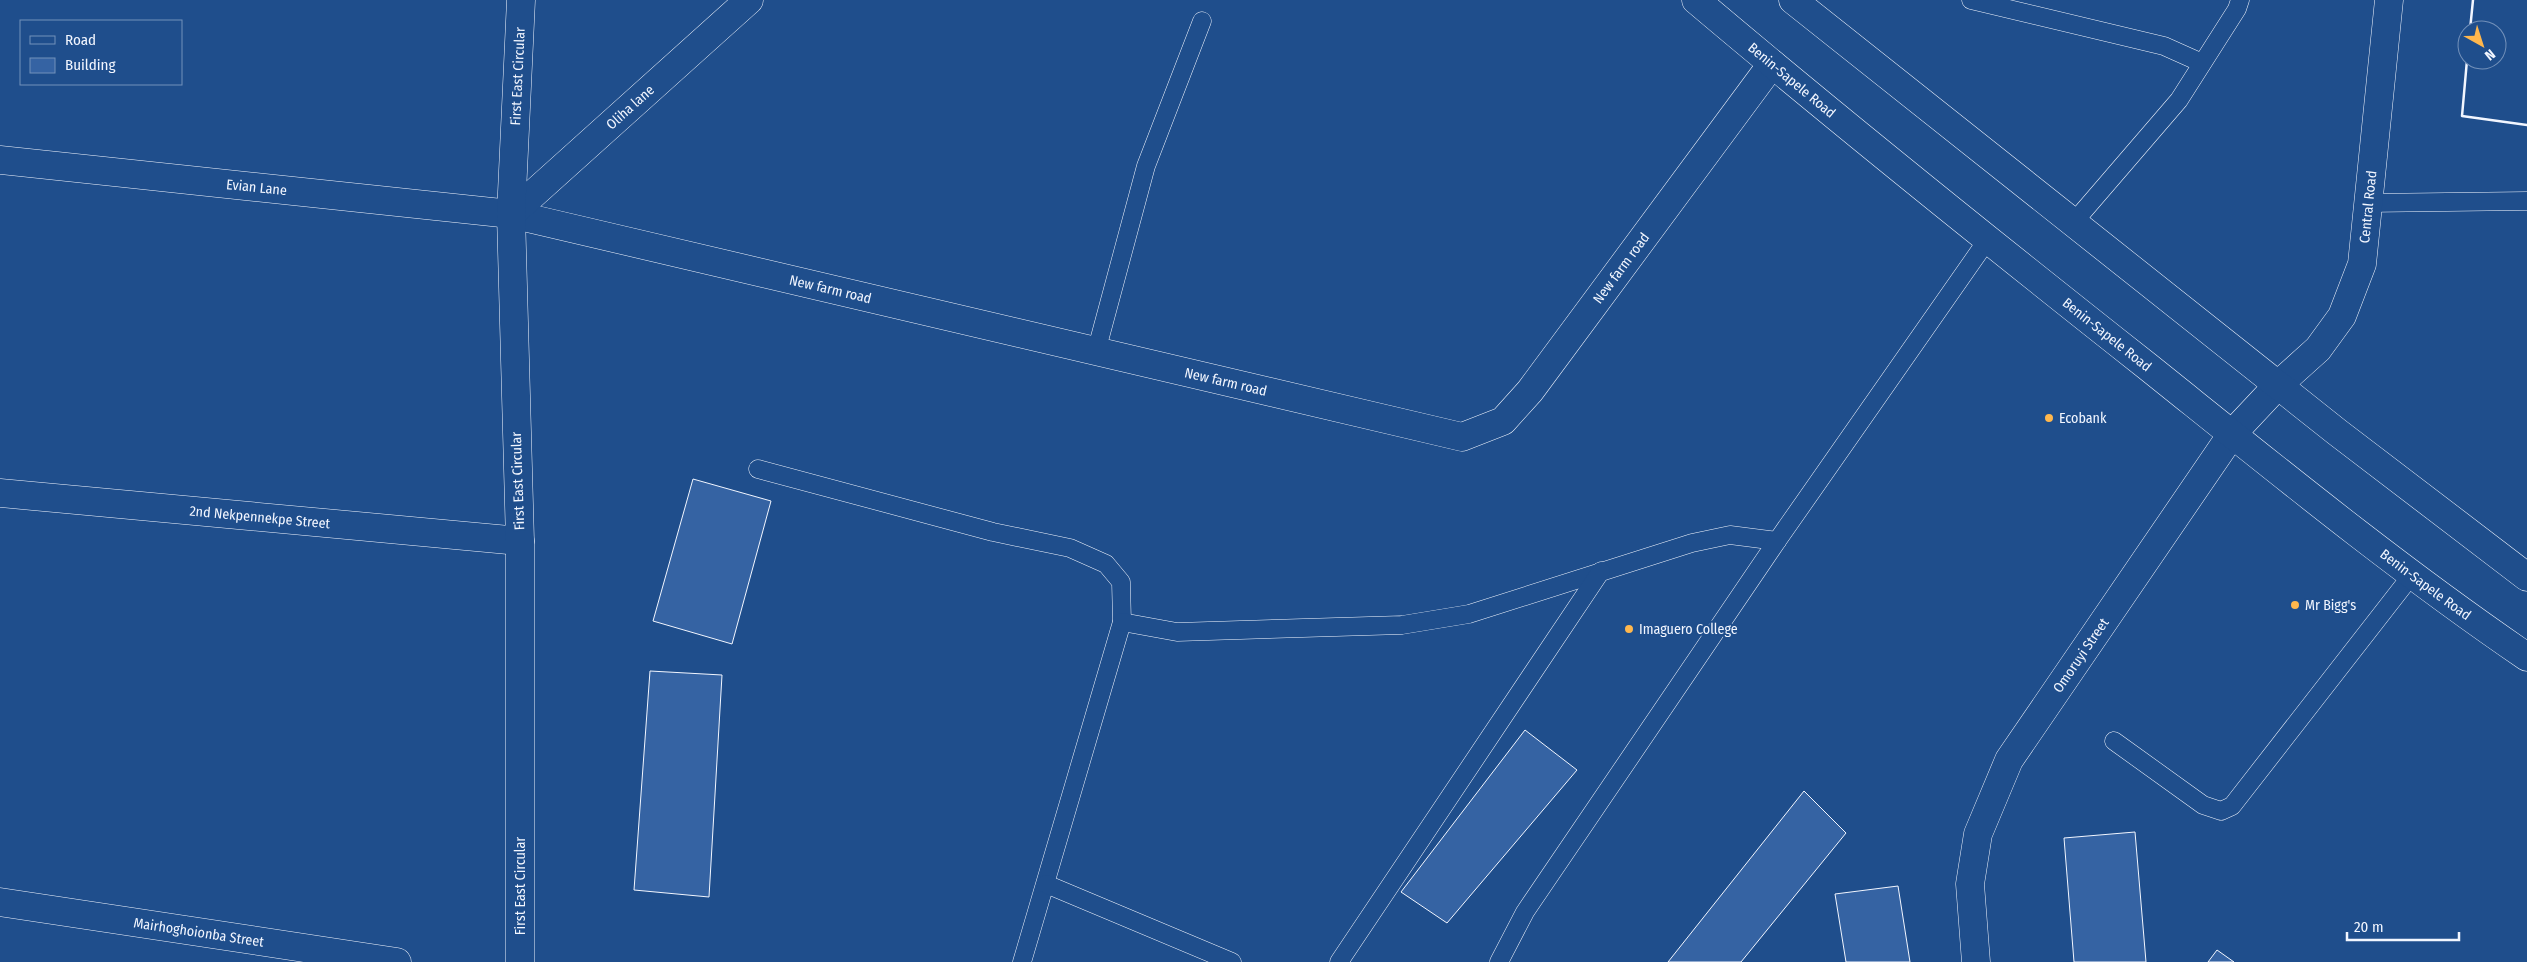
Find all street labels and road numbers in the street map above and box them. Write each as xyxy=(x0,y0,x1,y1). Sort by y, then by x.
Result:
street label: First East Circular xyxy=(507,27,528,126)
street label: Benin-Sapele Road xyxy=(1745,39,1839,121)
street label: Oliha lane xyxy=(603,81,657,133)
street label: Central Road xyxy=(2356,170,2380,244)
street label: Evian Lane xyxy=(225,175,288,199)
street label: New farm road xyxy=(1589,229,1653,307)
street label: New farm road xyxy=(788,271,873,307)
street label: Benin-Sapele Road xyxy=(2059,294,2155,375)
street label: New farm road xyxy=(1183,364,1269,399)
street label: First East Circular xyxy=(508,431,528,531)
street label: 2nd Nekpennekpe Street xyxy=(189,502,331,532)
street label: Benin-Sapele Road xyxy=(2377,545,2474,624)
street label: Omoruyi Street xyxy=(2049,614,2112,696)
street label: First East Circular xyxy=(512,837,529,935)
street label: Mairhoghoionba Street xyxy=(132,914,266,950)

